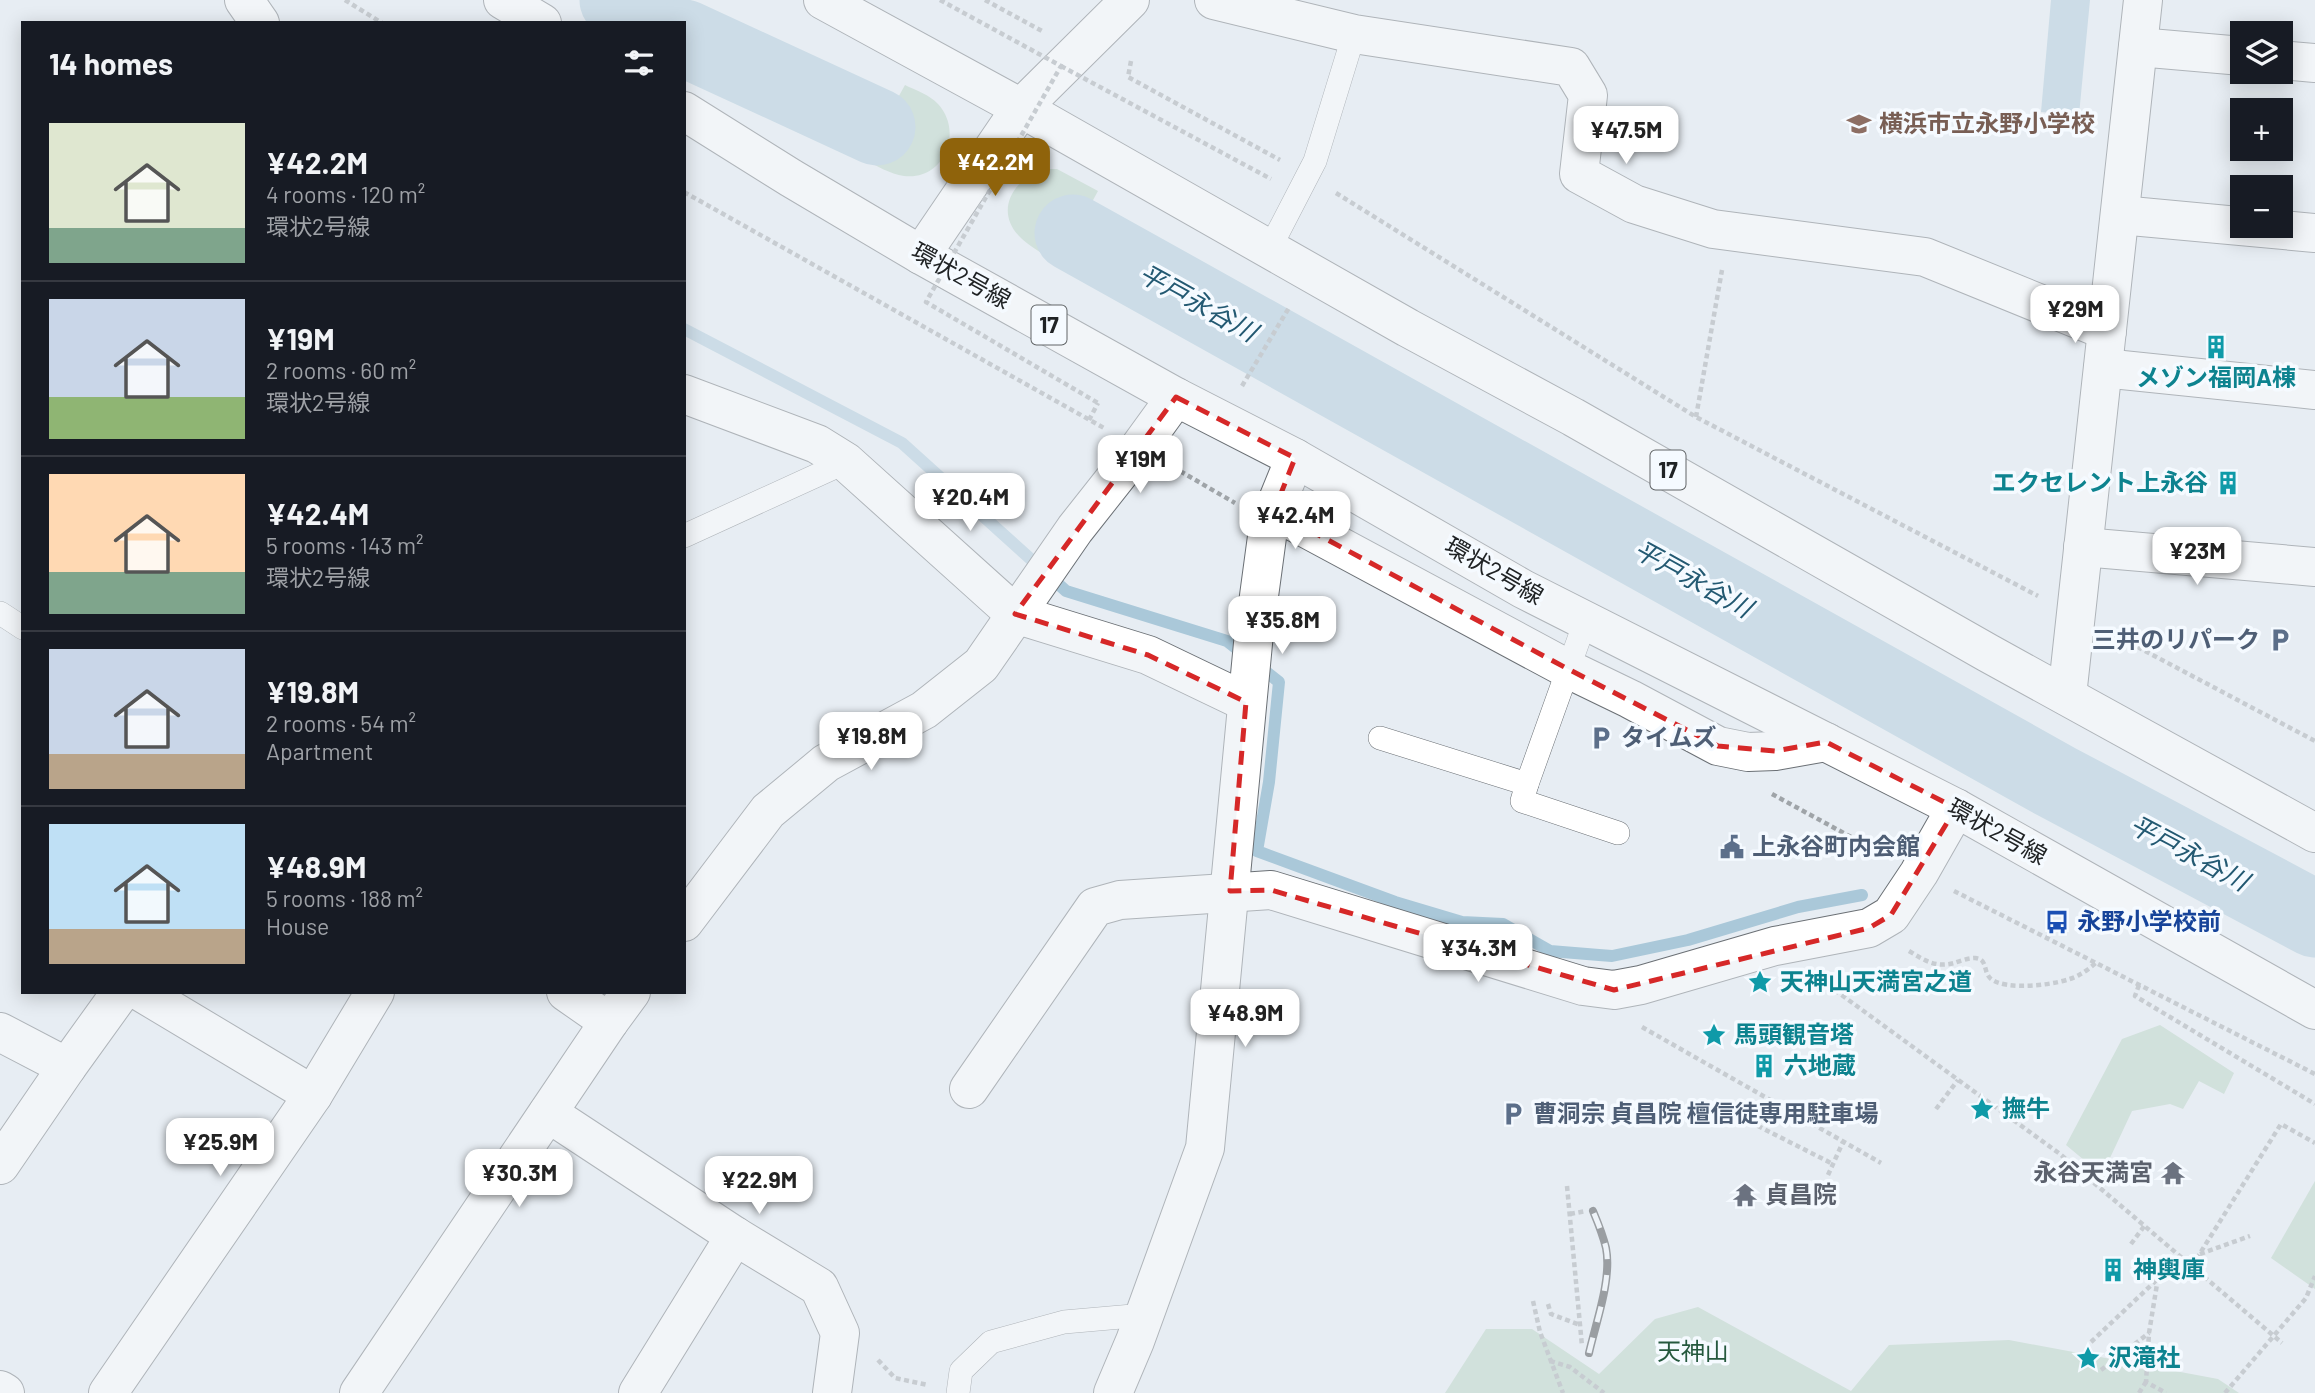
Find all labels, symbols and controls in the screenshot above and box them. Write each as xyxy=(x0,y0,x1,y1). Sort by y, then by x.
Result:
map controls xyxy=(2230,21,2293,238)
button: layers xyxy=(2230,21,2293,84)
icon: filters xyxy=(620,44,658,82)
text: 14 homes xyxy=(49,45,173,81)
button: + xyxy=(2230,98,2293,161)
pin: ¥47.5M xyxy=(1569,106,1683,166)
place label: 横浜市立永野小学校 xyxy=(1879,108,2095,137)
school or university icon: 横浜市立永野小学校 xyxy=(1845,110,1873,138)
text: ¥47.5M xyxy=(1590,115,1662,143)
pin: ¥42.2M xyxy=(938,138,1052,198)
text: ¥42.2M xyxy=(266,144,368,180)
text: ¥42.2M xyxy=(956,147,1034,175)
icon: home xyxy=(105,151,189,235)
button: − xyxy=(2230,175,2293,238)
text: 4 rooms · 120 m² xyxy=(266,180,425,208)
text: 環状2号線 xyxy=(266,212,370,240)
street label: 環状2号線 xyxy=(907,236,1016,314)
water label: 平戸永谷川 xyxy=(1134,257,1266,348)
pin: ¥29M xyxy=(2034,286,2116,345)
text: ¥29M xyxy=(2046,294,2104,322)
road number: 17 xyxy=(1032,306,1066,344)
text: ¥19M xyxy=(266,320,335,356)
icon: home xyxy=(105,327,189,411)
building icon: メゾン福岡A棟 xyxy=(2202,333,2230,361)
text: 2 rooms · 60 m² xyxy=(266,356,416,384)
place label: メゾン福岡A棟 xyxy=(2136,362,2296,391)
text: 環状2号線 xyxy=(266,388,370,416)
pin: ¥19M xyxy=(1099,435,1181,495)
text: ¥19M xyxy=(1114,444,1166,472)
road number: 17 xyxy=(1650,450,1686,490)
place label: エクセレント上永谷 xyxy=(1992,467,2208,496)
building icon: エクセレント上永谷 xyxy=(2214,469,2242,497)
pin: ¥20.4M xyxy=(913,474,1027,533)
text: ¥20.4M xyxy=(931,482,1009,510)
pin: ¥42.4M xyxy=(1238,491,1352,551)
text: ¥42.4M xyxy=(266,495,369,531)
text: ¥42.4M xyxy=(1255,500,1335,528)
icon: home xyxy=(105,502,189,586)
pin: ¥23M xyxy=(2156,528,2238,587)
street label: 環状2号線 xyxy=(1440,530,1549,609)
text: 5 rooms · 143 m² xyxy=(266,531,424,559)
water label: 平戸永谷川 xyxy=(1629,533,1761,624)
text: ¥23M xyxy=(2168,536,2226,564)
text: 環状2号線 xyxy=(266,563,370,591)
pin: ¥35.8M xyxy=(1225,596,1339,656)
text: ¥35.8M xyxy=(1244,605,1320,633)
place label: 三井のリパーク xyxy=(2092,624,2260,653)
parking icon: 三井のリパーク xyxy=(2266,626,2294,654)
text: ¥19.8M xyxy=(266,673,359,709)
icon: home xyxy=(105,677,189,761)
text: 2 rooms · 54 m² xyxy=(266,709,416,737)
pin: ¥19.8M xyxy=(814,712,928,772)
text: ¥19.8M xyxy=(835,721,907,749)
place label: タイムズ xyxy=(1621,722,1717,751)
parking icon: タイムズ xyxy=(1587,724,1615,752)
text: Apartment xyxy=(266,737,373,765)
street label: 環状2号線 xyxy=(1943,792,2052,870)
water label: 平戸永谷川 xyxy=(2125,807,2257,897)
place label: 上永谷町内会館 xyxy=(1752,831,1920,860)
public building icon: 上永谷町内会館 xyxy=(1718,833,1746,861)
text: ¥48.9M xyxy=(266,848,366,884)
icon: home xyxy=(105,852,189,936)
text: 5 rooms · 188 m² xyxy=(266,884,423,912)
place label: 永野小学校前 xyxy=(2077,906,2221,935)
bus stop icon: 永野小学校前 xyxy=(2043,908,2071,936)
text: House xyxy=(266,912,329,940)
pin: ¥34.3M xyxy=(1421,925,1535,984)
text: ¥34.3M xyxy=(1439,933,1517,961)
place label: 天神山天満宮之道 xyxy=(1780,966,1972,995)
place icon: 天神山天満宮之道 xyxy=(1746,968,1774,996)
pin: ¥48.9M xyxy=(1188,990,1302,1049)
text: ¥48.9M xyxy=(1206,998,1284,1026)
place label: 馬頭観音塔 xyxy=(1734,1019,1854,1048)
place icon: 馬頭観音塔 xyxy=(1700,1021,1728,1049)
place label: 六地蔵 xyxy=(1784,1050,1856,1079)
building icon: 六地蔵 xyxy=(1750,1052,1778,1080)
place label: 撫牛 xyxy=(2002,1093,2050,1122)
place icon: 撫牛 xyxy=(1968,1095,1996,1123)
place label: 曹洞宗 貞昌院 檀信徒専用駐車場 xyxy=(1533,1098,1879,1127)
parking icon: 曹洞宗 貞昌院 檀信徒専用駐車場 xyxy=(1499,1100,1527,1128)
pin: ¥25.9M xyxy=(163,1118,277,1178)
text: ¥25.9M xyxy=(182,1127,258,1155)
pin: ¥30.3M xyxy=(462,1150,576,1209)
pin: ¥22.9M xyxy=(702,1156,816,1216)
place label: 永谷天満宮 xyxy=(2033,1157,2153,1186)
text: ¥30.3M xyxy=(481,1158,557,1186)
temple icon: 永谷天満宮 xyxy=(2159,1159,2187,1187)
text: ¥22.9M xyxy=(721,1165,797,1193)
place label: 貞昌院 xyxy=(1765,1179,1837,1208)
temple icon: 貞昌院 xyxy=(1731,1181,1759,1209)
place label: 神輿庫 xyxy=(2133,1254,2205,1283)
building icon: 神輿庫 xyxy=(2099,1256,2127,1284)
park label: 天神山 xyxy=(1657,1336,1729,1365)
place label: 沢滝社 xyxy=(2108,1342,2180,1371)
place icon: 沢滝社 xyxy=(2074,1344,2102,1372)

